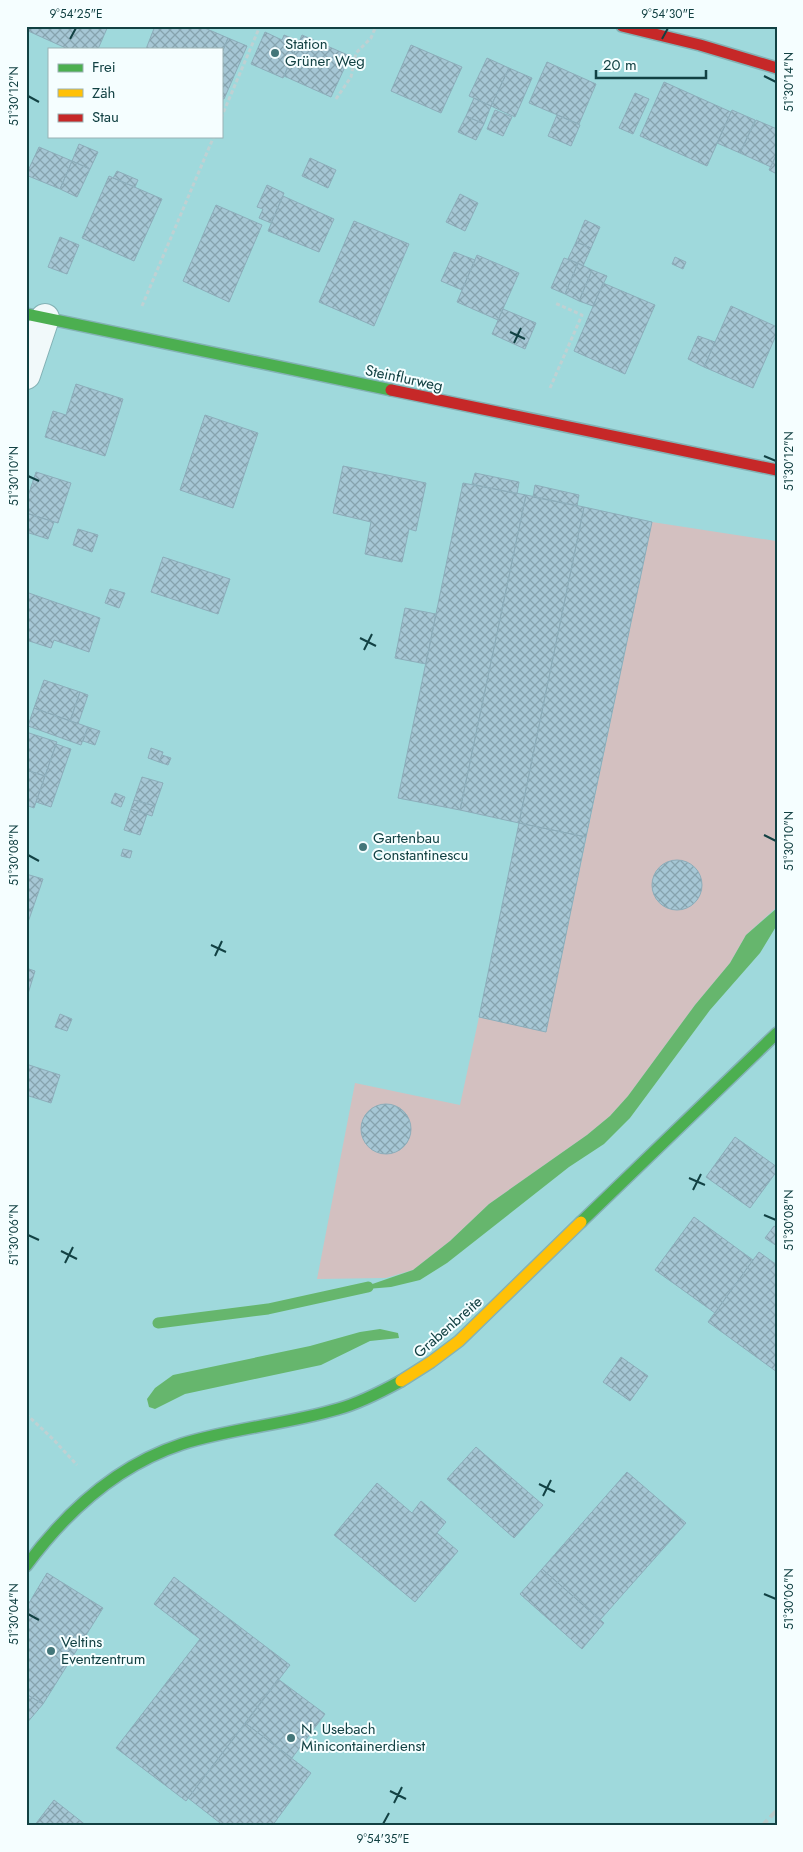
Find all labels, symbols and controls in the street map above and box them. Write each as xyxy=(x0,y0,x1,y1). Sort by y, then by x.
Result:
text: 9°54'25"E xyxy=(49,5,103,23)
text: 9°54'30"E xyxy=(641,5,695,23)
place label: Station Grüner Weg xyxy=(285,33,365,72)
marker: Station Grüner Weg xyxy=(269,47,281,59)
legend xyxy=(48,48,222,138)
scale bar xyxy=(596,48,706,80)
text: 51°30'14"N xyxy=(780,52,798,112)
text: 20 m xyxy=(603,54,637,76)
text: Frei xyxy=(92,56,116,78)
text: 51°30'12"N xyxy=(5,66,23,126)
text: Zäh xyxy=(92,82,115,104)
text: Stau xyxy=(92,106,119,128)
street label: Steinflurweg xyxy=(363,359,445,397)
text: 51°30'12"N xyxy=(780,431,798,491)
text: 51°30'10"N xyxy=(5,446,23,506)
text: 51°30'10"N xyxy=(780,811,798,871)
text: 51°30'08"N xyxy=(5,824,23,886)
place label: Gartenbau Constantinescu xyxy=(373,827,468,866)
marker: Gartenbau Constantinescu xyxy=(357,841,369,853)
text: 51°30'08"N xyxy=(780,1189,798,1251)
text: 51°30'06"N xyxy=(5,1204,23,1266)
street label: Grabenbreite xyxy=(409,1291,487,1363)
text: 51°30'06"N xyxy=(780,1568,798,1630)
text: 51°30'04"N xyxy=(5,1583,23,1645)
place label: Veltins Eventzentrum xyxy=(61,1631,145,1670)
marker: Veltins Eventzentrum xyxy=(45,1645,57,1657)
place label: N. Usebach Minicontainerdienst xyxy=(301,1718,426,1757)
marker: N. Usebach Minicontainerdienst xyxy=(285,1732,297,1744)
text: 9°54'35"E xyxy=(357,1830,409,1848)

